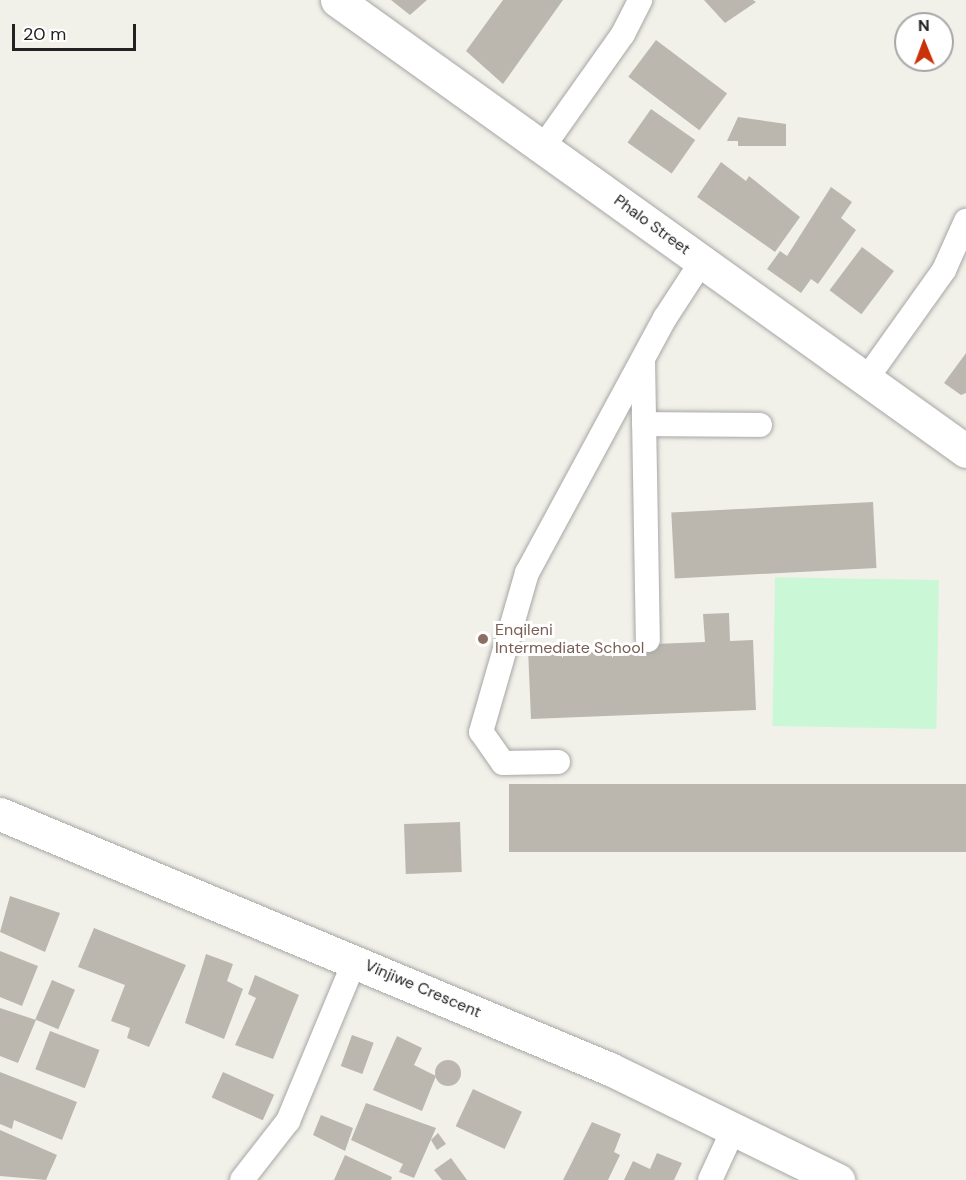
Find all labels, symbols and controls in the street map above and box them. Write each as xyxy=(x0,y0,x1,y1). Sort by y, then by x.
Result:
scale bar xyxy=(15,12,140,50)
north arrow xyxy=(894,12,954,72)
text: N xyxy=(918,15,930,36)
text: 20 m xyxy=(23,22,66,46)
street label: Phalo Street xyxy=(610,191,694,259)
place label: Enqileni Intermediate School xyxy=(495,620,644,658)
marker: Enqileni Intermediate School xyxy=(476,632,490,646)
street label: Vinjiwe Crescent xyxy=(362,956,484,1022)

